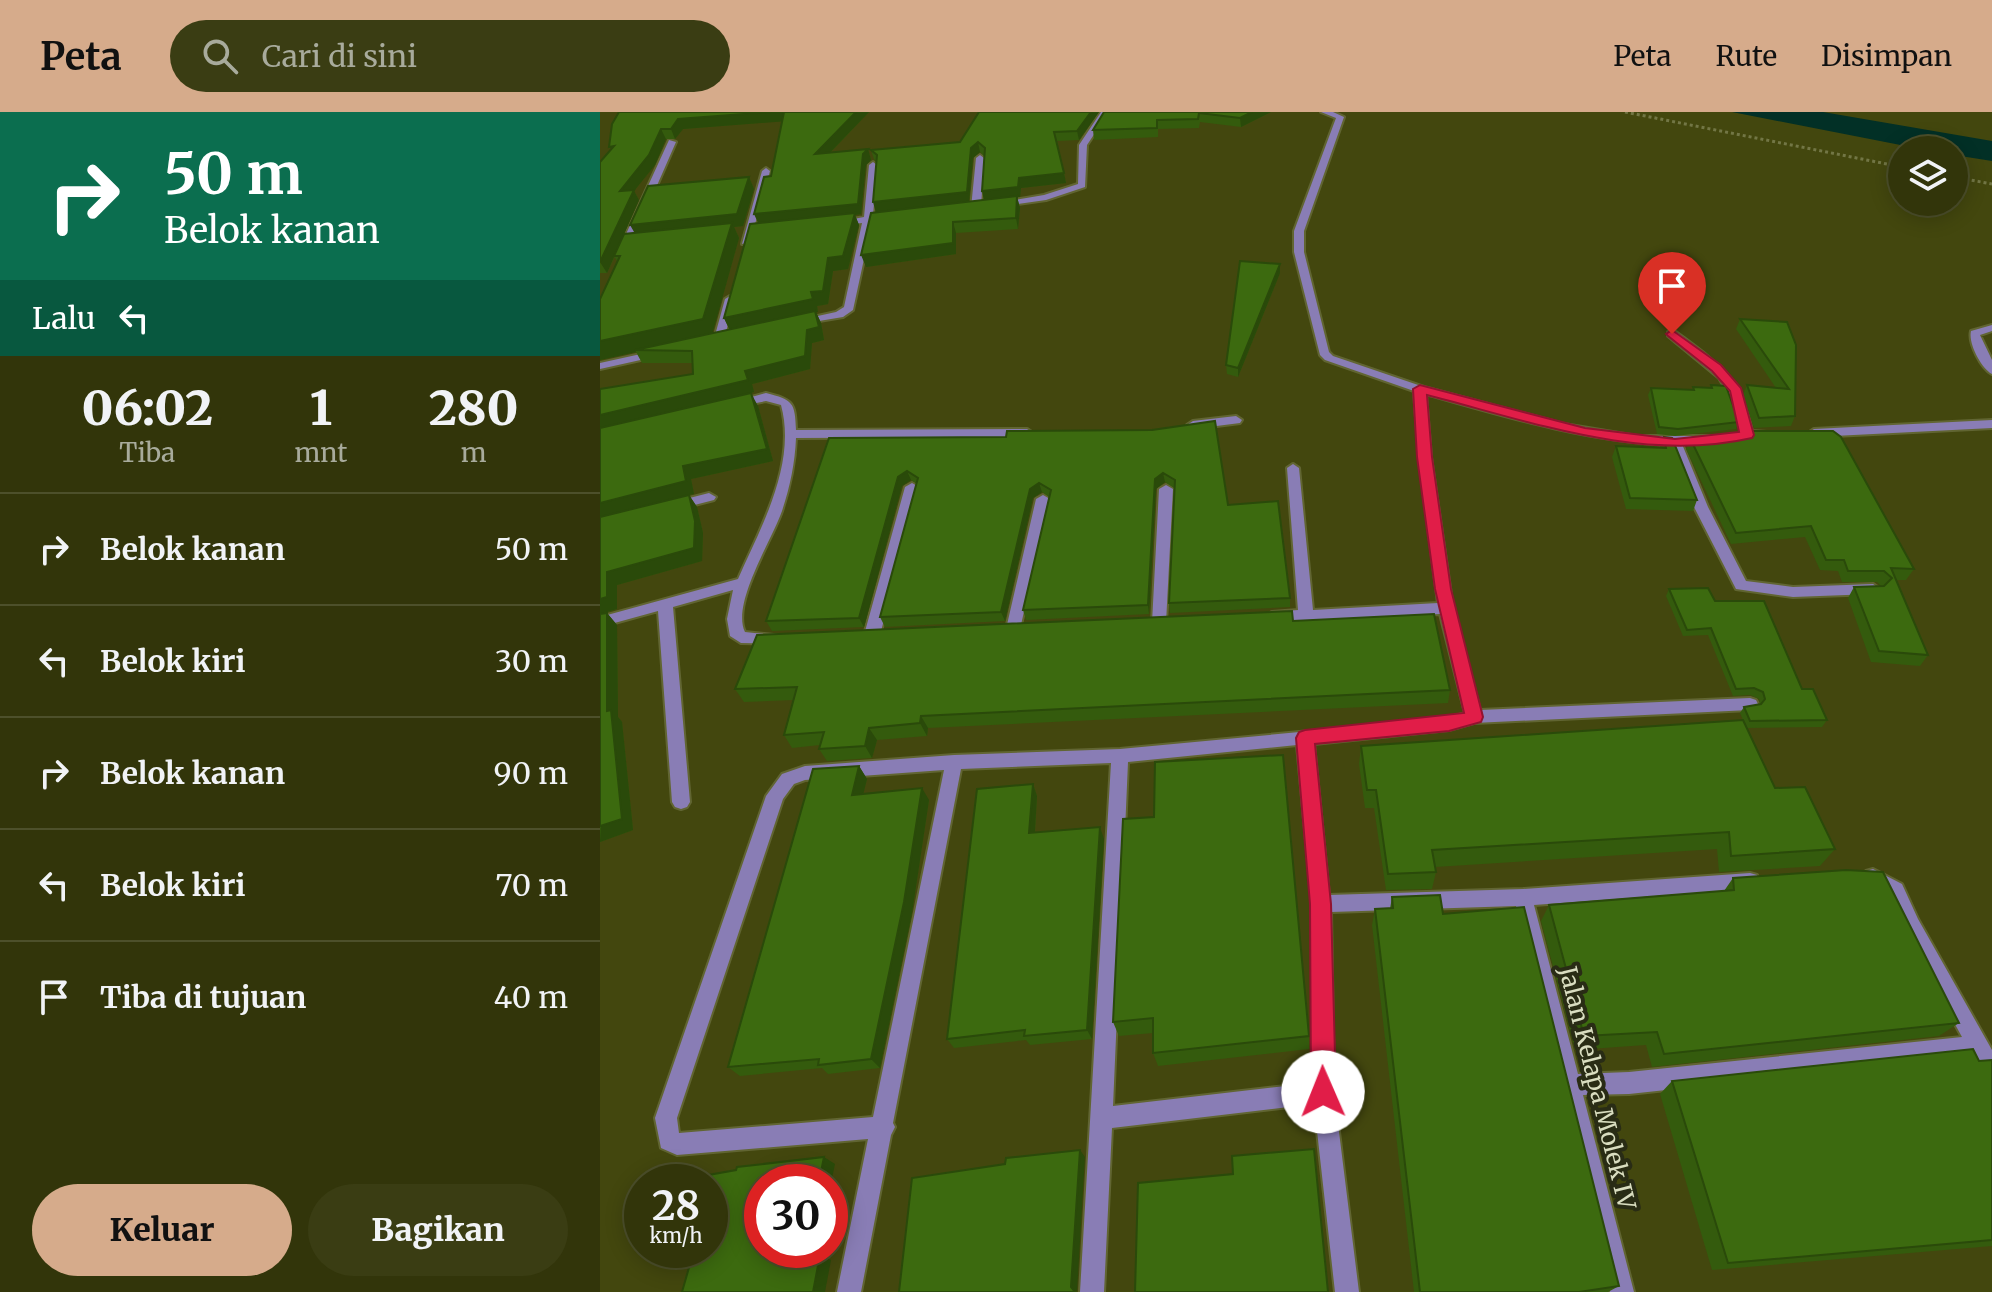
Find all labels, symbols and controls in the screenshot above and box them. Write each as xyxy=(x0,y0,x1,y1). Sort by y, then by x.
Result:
search box xyxy=(170,20,730,92)
text: Peta xyxy=(40,33,122,80)
icon: search xyxy=(198,34,242,78)
text: Cari di sini xyxy=(262,37,417,75)
text: Peta xyxy=(1613,38,1672,74)
text: Rute xyxy=(1716,38,1777,74)
text: Disimpan xyxy=(1821,38,1952,74)
map controls xyxy=(1888,136,1968,216)
button: layers xyxy=(1888,136,1968,216)
text: 50 m xyxy=(164,139,303,209)
icon: right xyxy=(32,144,136,248)
text: Belok kanan xyxy=(164,208,380,253)
pin xyxy=(1638,252,1706,334)
icon: arrive xyxy=(1650,264,1694,308)
icon: left xyxy=(112,296,156,340)
text: Lalu xyxy=(32,299,96,337)
text: 06:02 xyxy=(81,378,213,438)
text: 1 xyxy=(310,378,332,438)
text: 280 xyxy=(429,378,518,438)
text: Tiba xyxy=(119,436,175,469)
text: mnt xyxy=(295,436,347,469)
text: m xyxy=(461,436,487,469)
icon: right xyxy=(32,527,76,571)
text: Belok kanan xyxy=(100,530,285,568)
text: 50 m xyxy=(495,530,568,568)
icon: left xyxy=(32,639,76,683)
text: Belok kiri xyxy=(100,642,246,680)
text: 30 m xyxy=(495,642,568,680)
icon: right xyxy=(32,751,76,795)
text: Belok kanan xyxy=(100,754,285,792)
text: 90 m xyxy=(494,754,568,792)
icon: left xyxy=(32,863,76,907)
text: Belok kiri xyxy=(100,866,246,904)
text: 70 m xyxy=(495,866,568,904)
street label: Jalan Kelapa Molek IV xyxy=(1552,962,1643,1214)
icon: arrive xyxy=(32,975,76,1019)
text: Tiba di tujuan xyxy=(100,978,306,1016)
text: 40 m xyxy=(494,978,568,1016)
position arrow xyxy=(1281,1050,1365,1134)
speed limit sign: 30 xyxy=(744,1164,848,1268)
text: 28 xyxy=(652,1181,700,1231)
button: Keluar xyxy=(32,1184,292,1276)
button: Bagikan xyxy=(308,1184,568,1276)
text: km/h xyxy=(650,1223,702,1248)

